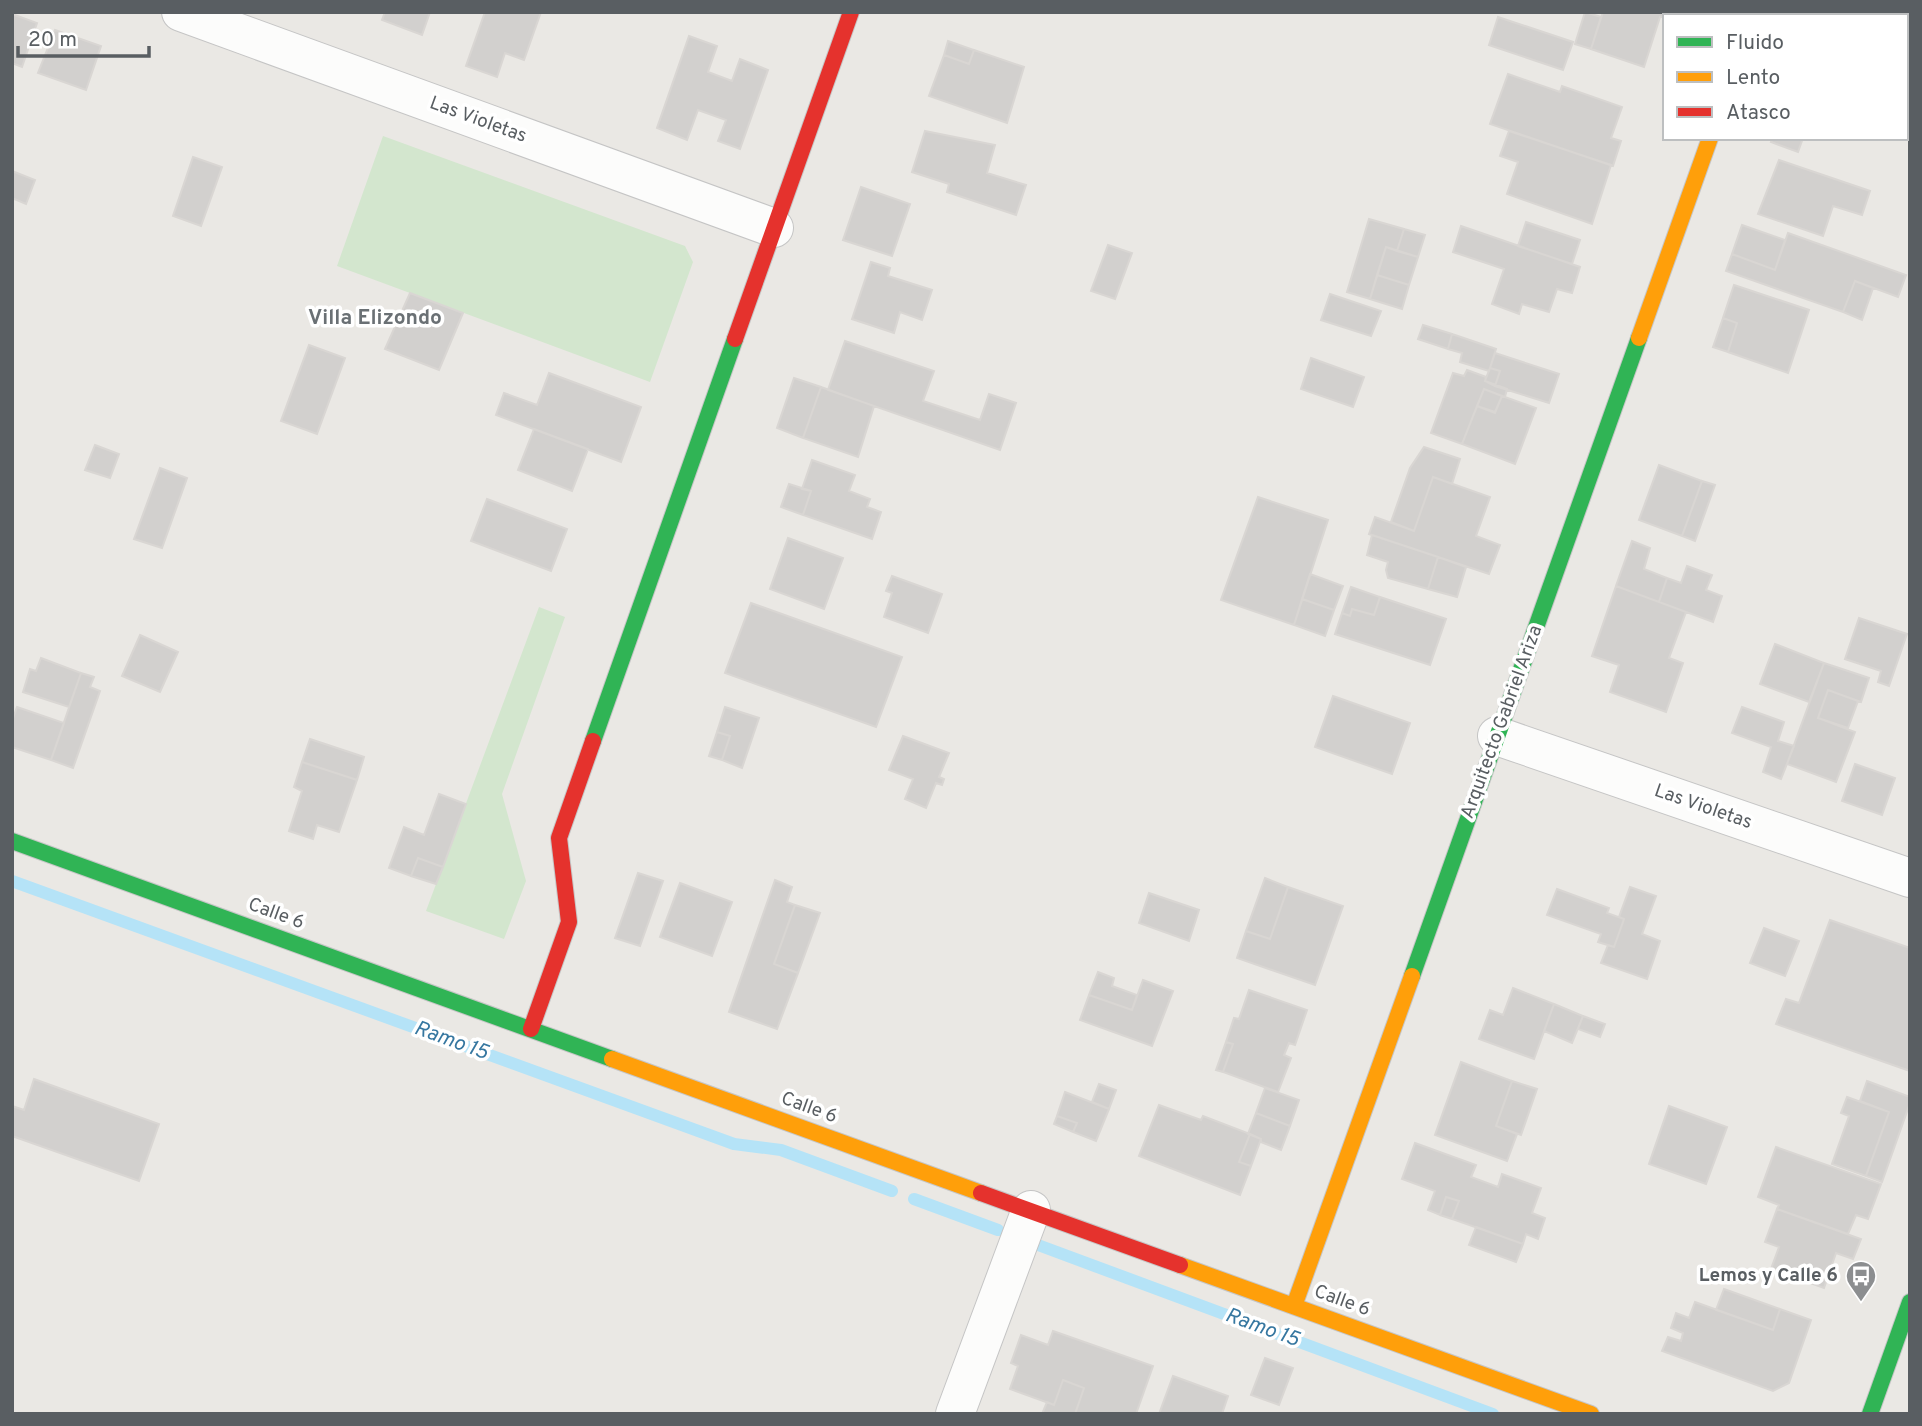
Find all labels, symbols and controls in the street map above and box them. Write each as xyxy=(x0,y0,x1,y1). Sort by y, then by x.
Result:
scale bar xyxy=(18,14,149,58)
legend xyxy=(1663,14,1908,140)
text: 20 m xyxy=(28,27,77,54)
text: Fluido xyxy=(1726,30,1784,57)
text: Lento xyxy=(1726,65,1780,92)
street label: Las Violetas xyxy=(426,91,530,149)
text: Atasco xyxy=(1726,100,1791,127)
district label: Villa Elizondo xyxy=(308,305,442,332)
street label: Arquitecto Gabriel Ariza xyxy=(1456,622,1548,822)
street label: Las Violetas xyxy=(1651,779,1755,835)
street label: Calle 6 xyxy=(245,893,307,935)
water label: Ramo 15 xyxy=(410,1015,492,1067)
street label: Calle 6 xyxy=(778,1087,840,1129)
bus stop icon: Lemos y Calle 6 xyxy=(1844,1259,1878,1303)
place label: Lemos y Calle 6 xyxy=(1699,1264,1838,1288)
street label: Calle 6 xyxy=(1311,1280,1373,1322)
water label: Ramo 15 xyxy=(1221,1302,1303,1354)

